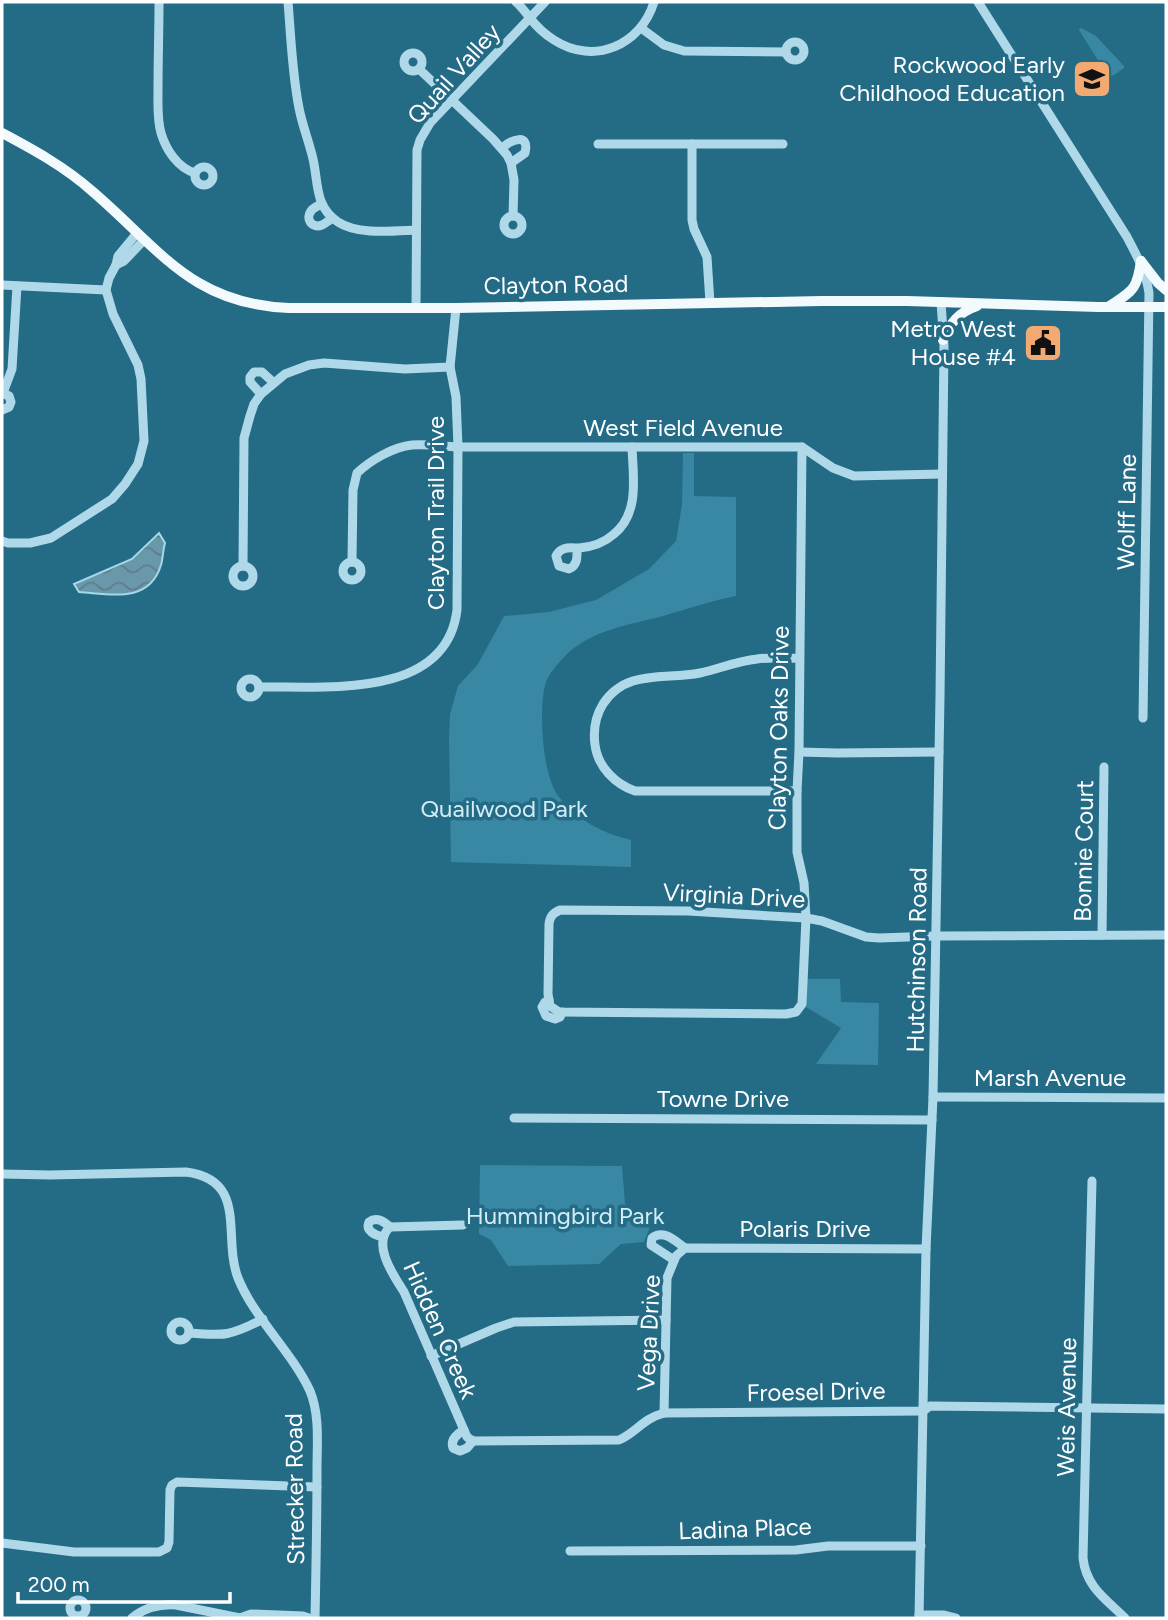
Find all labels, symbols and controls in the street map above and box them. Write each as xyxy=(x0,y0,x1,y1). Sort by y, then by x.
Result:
street label: Quail Valley xyxy=(401,17,506,130)
place label: Rockwood Early Childhood Education xyxy=(839,50,1065,107)
school or university icon: Rockwood Early Childhood Education xyxy=(1071,58,1113,100)
street label: Clayton Road xyxy=(483,269,629,300)
place label: Metro West House #4 xyxy=(890,314,1016,371)
public building icon: Metro West House #4 xyxy=(1022,322,1064,364)
street label: West Field Avenue xyxy=(583,413,783,442)
street label: Clayton Trail Drive xyxy=(421,416,450,610)
street label: Wolff Lane xyxy=(1111,454,1142,570)
street label: Clayton Oaks Drive xyxy=(762,625,795,831)
street label: Bonnie Court xyxy=(1068,780,1099,922)
park label: Quailwood Park xyxy=(420,794,588,823)
street label: Hutchinson Road xyxy=(900,867,933,1053)
street label: Virginia Drive xyxy=(662,877,806,914)
street label: Marsh Avenue xyxy=(974,1063,1126,1092)
street label: Towne Drive xyxy=(657,1084,789,1113)
park label: Hummingbird Park xyxy=(466,1201,665,1230)
street label: Polaris Drive xyxy=(739,1214,871,1243)
street label: Hidden Creek xyxy=(397,1257,484,1403)
street label: Vega Drive xyxy=(631,1274,666,1392)
street label: Weis Avenue xyxy=(1051,1337,1082,1477)
street label: Froesel Drive xyxy=(746,1376,886,1407)
street label: Strecker Road xyxy=(279,1413,310,1565)
street label: Ladina Place xyxy=(678,1512,812,1545)
scale bar xyxy=(18,1560,229,1604)
text: 200 m xyxy=(28,1572,90,1597)

